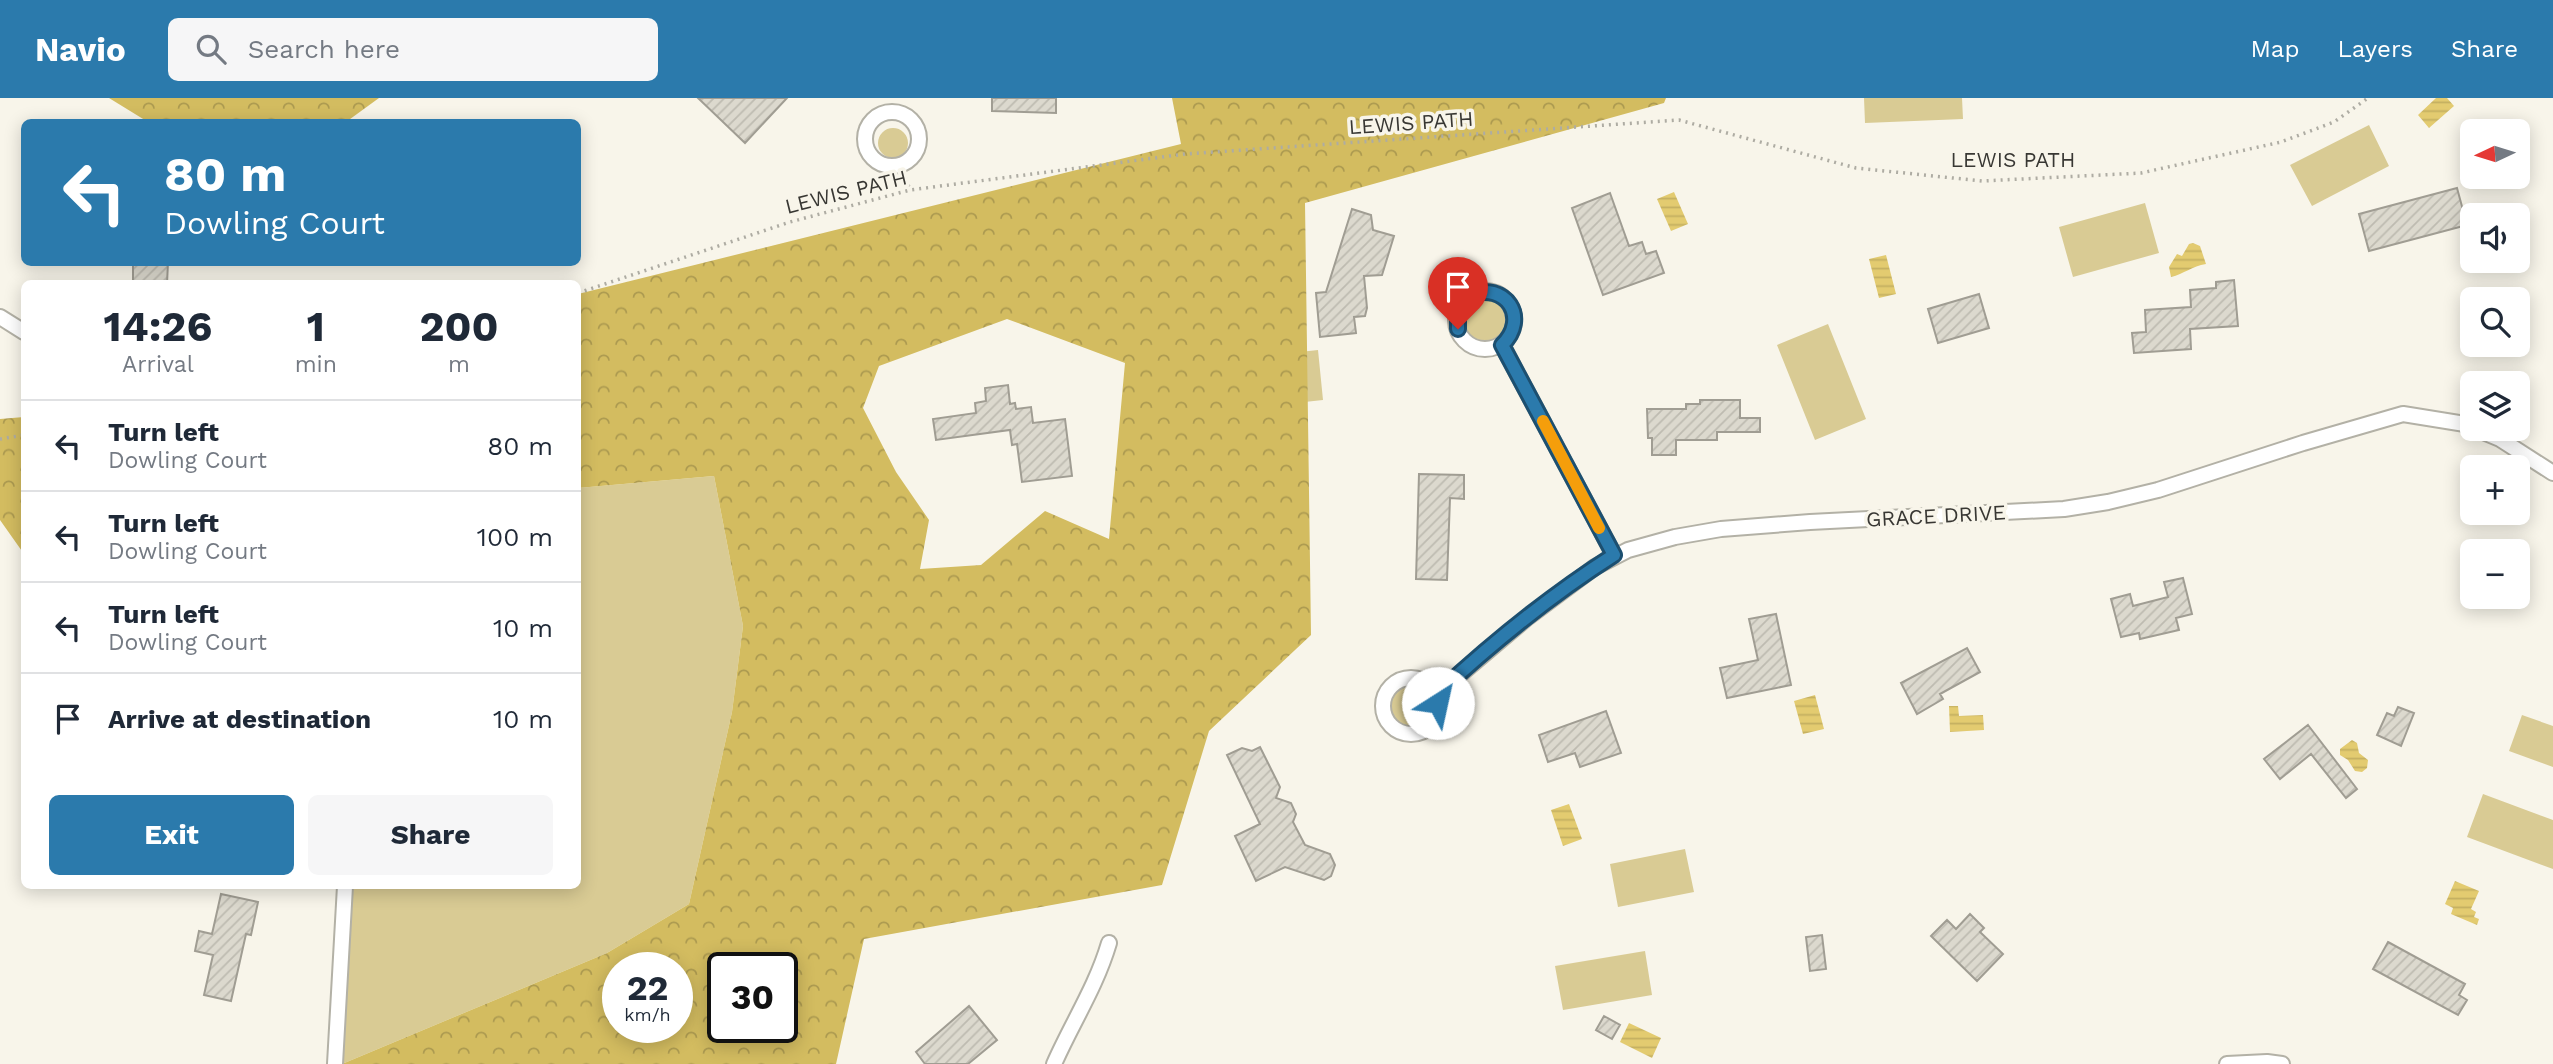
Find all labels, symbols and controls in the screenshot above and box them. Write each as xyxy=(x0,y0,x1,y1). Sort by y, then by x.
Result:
search box xyxy=(168,18,658,81)
text: Navio xyxy=(35,30,126,69)
icon: search xyxy=(192,30,230,68)
text: Search here xyxy=(248,34,400,64)
text: Map xyxy=(2251,35,2299,63)
text: Layers xyxy=(2337,35,2413,63)
text: Share xyxy=(2451,35,2518,63)
street label: LEWIS PATH xyxy=(1348,106,1474,139)
north arrow xyxy=(2460,119,2530,189)
map controls xyxy=(2460,119,2530,609)
text: 80 m xyxy=(164,145,286,203)
icon: left xyxy=(49,147,140,238)
street label: LEWIS PATH xyxy=(1951,147,2075,172)
street label: LEWIS PATH xyxy=(782,164,909,219)
button: sound xyxy=(2460,203,2530,273)
text: Dowling Court xyxy=(164,204,385,242)
pin xyxy=(1428,257,1488,329)
icon: arrive xyxy=(1439,268,1477,306)
button: search xyxy=(2460,287,2530,357)
text: 14:26 xyxy=(103,302,212,351)
text: 1 xyxy=(307,302,325,351)
text: 200 xyxy=(419,302,499,351)
text: Arrival xyxy=(122,351,194,378)
text: min xyxy=(295,351,337,378)
text: m xyxy=(448,351,470,378)
button: layers xyxy=(2460,371,2530,441)
text: Turn left xyxy=(108,417,219,447)
icon: left xyxy=(49,427,87,465)
text: 80 m xyxy=(487,431,553,461)
text: Dowling Court xyxy=(108,447,267,474)
button: + xyxy=(2460,455,2530,525)
street label: GRACE DRIVE xyxy=(1865,499,2006,532)
text: Turn left xyxy=(108,508,219,538)
icon: left xyxy=(49,518,87,556)
text: 100 m xyxy=(477,522,553,552)
text: Dowling Court xyxy=(108,538,267,565)
button: − xyxy=(2460,539,2530,609)
text: Turn left xyxy=(108,599,219,629)
icon: left xyxy=(49,609,87,647)
text: 10 m xyxy=(493,613,553,643)
text: Dowling Court xyxy=(108,629,267,656)
position arrow xyxy=(1401,666,1475,740)
icon: arrive xyxy=(49,700,87,738)
text: Arrive at destination xyxy=(108,704,371,734)
text: 10 m xyxy=(493,704,553,734)
button: Exit xyxy=(49,795,294,875)
button: Share xyxy=(308,795,553,875)
speed limit sign: 30 xyxy=(707,952,798,1043)
text: 22 xyxy=(627,967,668,1009)
text: km/h xyxy=(624,1004,671,1025)

